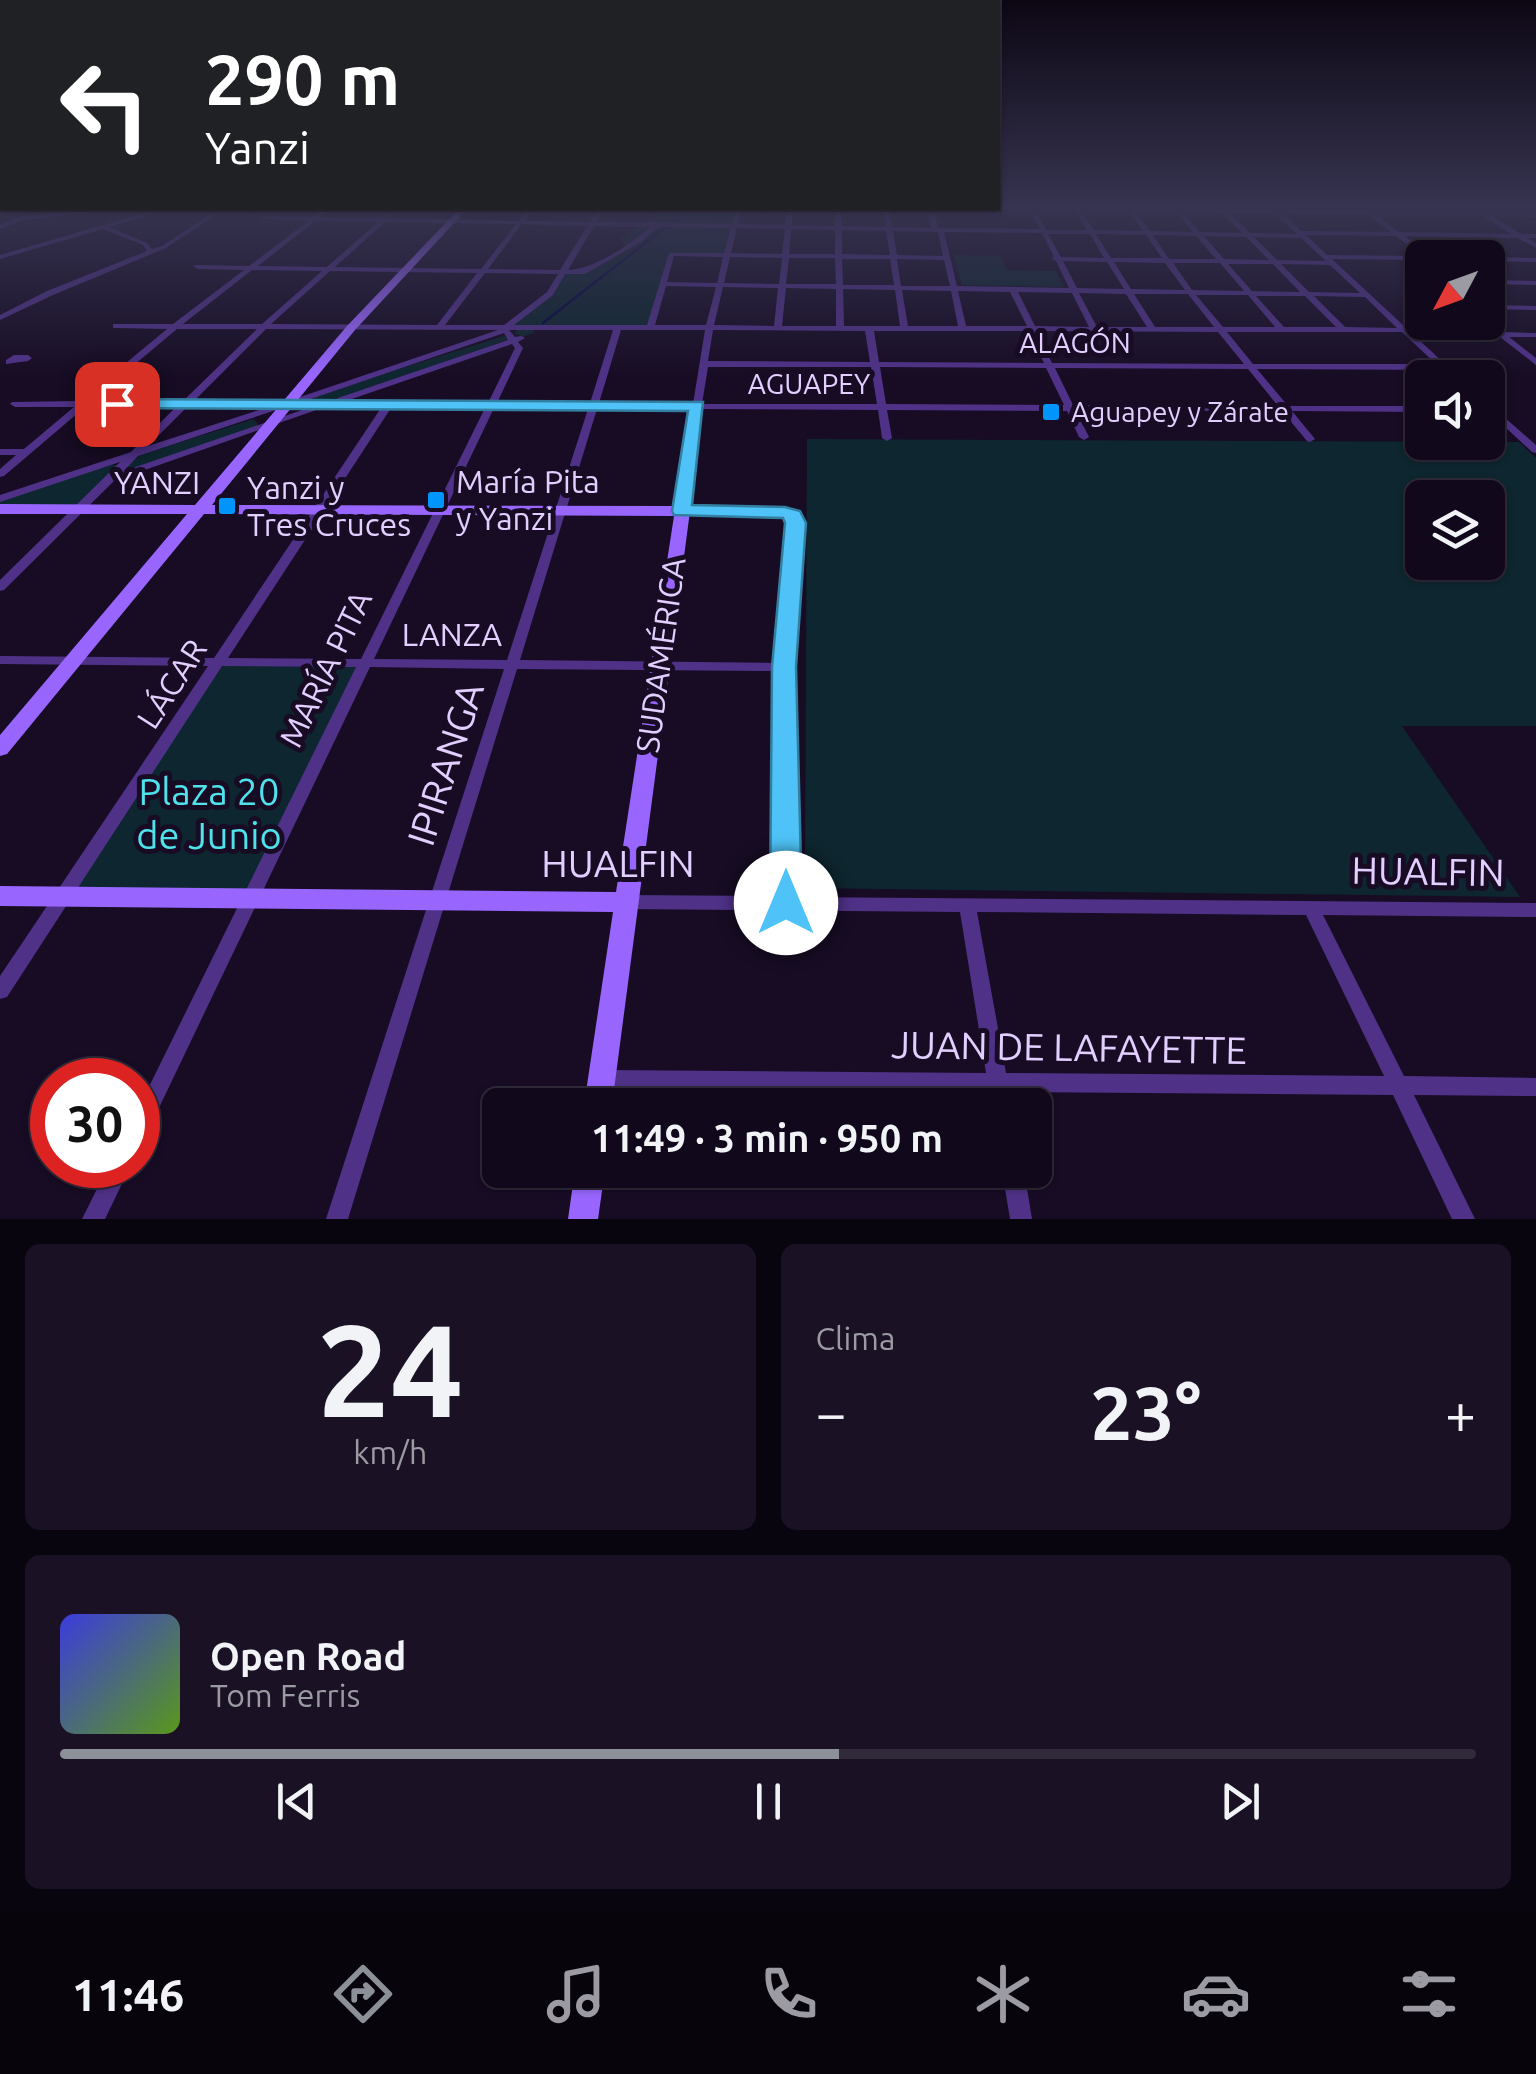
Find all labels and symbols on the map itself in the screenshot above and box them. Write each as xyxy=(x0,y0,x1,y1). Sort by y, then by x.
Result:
north arrow xyxy=(1405,240,1505,340)
street label: ALAGÓN xyxy=(1019,326,1131,358)
pin xyxy=(75,362,160,447)
street label: AGUAPEY xyxy=(748,368,870,399)
place label: Aguapey y Zárate xyxy=(1071,396,1289,427)
marker: Aguapey y Zárate xyxy=(1040,401,1062,423)
place label: María Pita y Yanzi xyxy=(456,463,600,536)
street label: YANZI xyxy=(114,464,200,500)
place label: Yanzi y Tres Cruces xyxy=(247,469,411,542)
marker: María Pita y Yanzi xyxy=(425,489,447,511)
marker: Yanzi y Tres Cruces xyxy=(216,495,238,517)
street label: SUDAMÉRICA xyxy=(628,555,692,755)
street label: MARÍA PITA xyxy=(272,585,378,752)
street label: LANZA xyxy=(402,616,502,652)
street label: LÁCAR xyxy=(129,632,213,735)
street label: IPIRANGA xyxy=(399,677,491,850)
park label: Plaza 20 de Junio xyxy=(136,770,282,856)
street label: HUALFIN xyxy=(541,842,695,884)
street label: HUALFIN xyxy=(1351,849,1505,893)
position arrow xyxy=(734,851,838,955)
street label: JUAN DE LAFAYETTE xyxy=(891,1023,1247,1071)
speed limit sign: 30 xyxy=(30,1058,160,1188)

